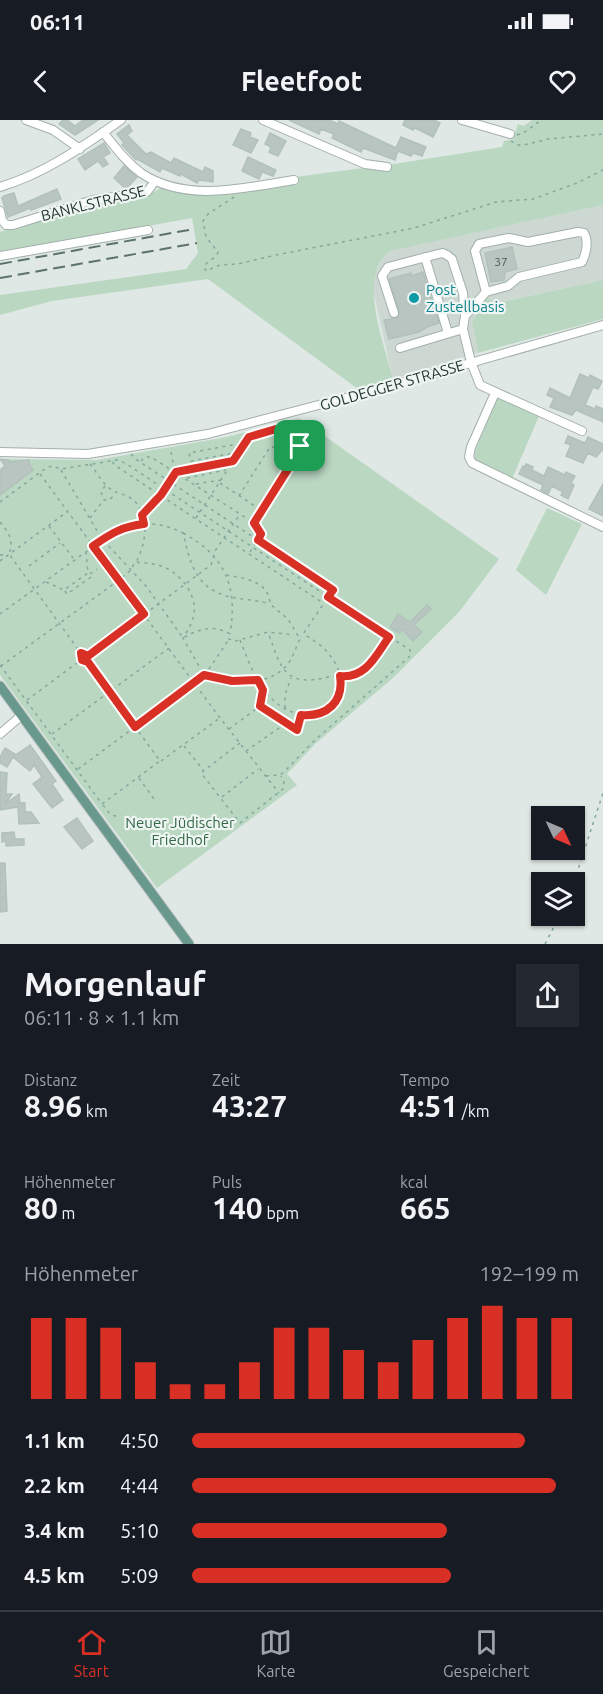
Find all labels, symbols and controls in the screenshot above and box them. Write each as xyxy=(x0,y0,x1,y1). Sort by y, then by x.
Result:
text: 06:11 xyxy=(30,9,85,34)
icon: back xyxy=(24,65,57,98)
icon: heart xyxy=(546,65,579,98)
text: Fleetfoot xyxy=(241,66,362,96)
street label: BANKLSTRASSE xyxy=(39,182,147,224)
house number: 37 xyxy=(494,255,508,268)
place label: Post Zustellbasis xyxy=(426,281,505,315)
marker: Post Zustellbasis xyxy=(407,291,421,305)
street label: GOLDEGGER STRASSE xyxy=(318,356,466,414)
pin xyxy=(274,420,325,471)
icon: arrive xyxy=(283,429,316,462)
north arrow xyxy=(531,806,585,860)
map controls xyxy=(531,806,585,926)
park label: Neuer Jüdischer Friedhof xyxy=(125,814,235,848)
button: layers xyxy=(531,872,585,926)
button: share xyxy=(516,964,579,1027)
text: Morgenlauf xyxy=(24,965,206,1002)
text: 06:11 · 8 × 1.1 km xyxy=(24,1006,179,1029)
text: Distanz xyxy=(24,1071,77,1089)
text: Zeit xyxy=(212,1071,240,1089)
text: Tempo xyxy=(400,1071,450,1089)
text: 8.96 xyxy=(24,1089,82,1123)
text: 43:27 xyxy=(212,1089,287,1123)
text: 4:51 xyxy=(400,1089,458,1123)
text: km xyxy=(82,1102,108,1120)
text: /km xyxy=(458,1102,490,1120)
text: Höhenmeter xyxy=(24,1173,115,1191)
text: Puls xyxy=(212,1173,242,1191)
text: kcal xyxy=(400,1173,428,1191)
text: 80 xyxy=(24,1191,58,1225)
text: 140 xyxy=(212,1191,263,1225)
text: 665 xyxy=(400,1191,451,1225)
text: m xyxy=(58,1204,75,1222)
text: bpm xyxy=(263,1204,299,1222)
text: Höhenmeter xyxy=(24,1262,138,1285)
text: 192–199 m xyxy=(480,1262,579,1285)
text: 1.1 km xyxy=(24,1429,85,1452)
text: 4:50 xyxy=(120,1429,159,1452)
text: 2.2 km xyxy=(24,1474,85,1497)
text: 4:44 xyxy=(120,1474,159,1497)
text: 3.4 km xyxy=(24,1519,85,1542)
text: 5:10 xyxy=(120,1519,159,1542)
text: 4.5 km xyxy=(24,1564,85,1587)
text: 5:09 xyxy=(120,1564,159,1587)
tab: Start xyxy=(74,1626,109,1680)
tab: Karte xyxy=(256,1626,296,1680)
tab: Gespeichert xyxy=(443,1626,529,1680)

